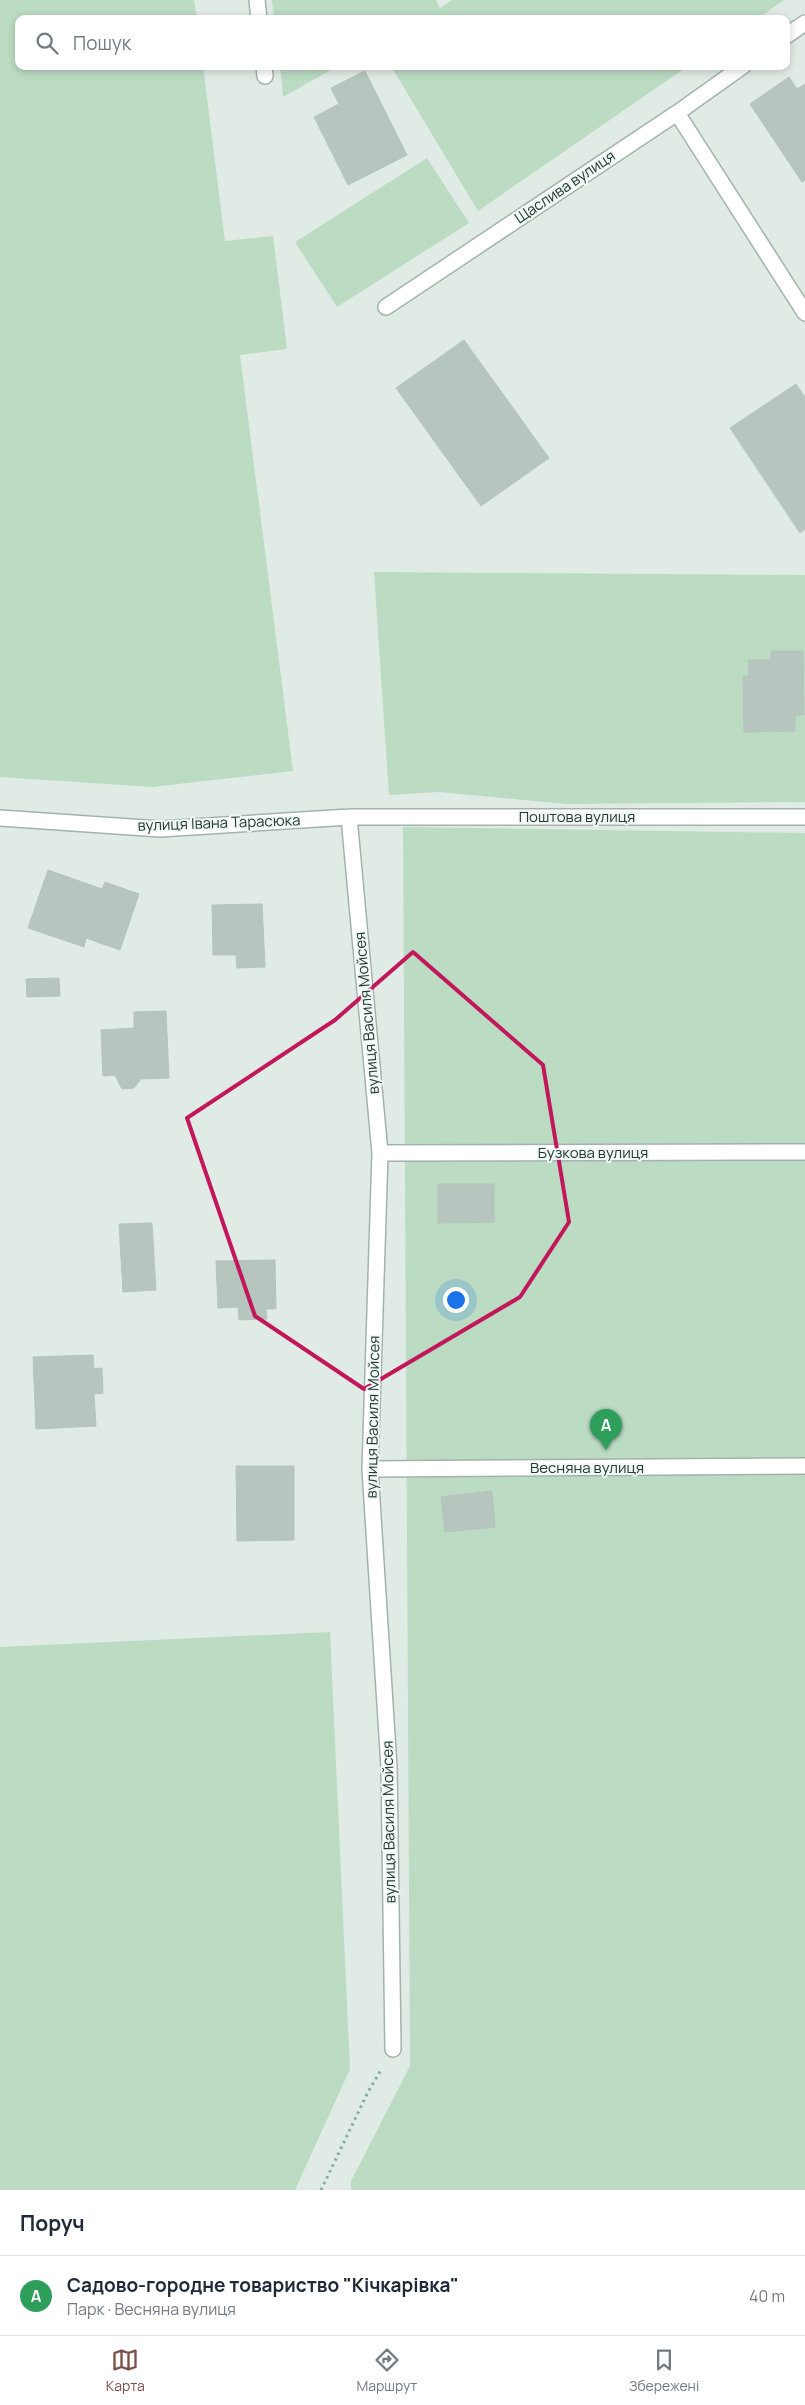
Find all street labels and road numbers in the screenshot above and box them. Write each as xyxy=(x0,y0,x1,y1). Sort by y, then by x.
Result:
street label: Щаслива вулиця xyxy=(510,145,619,228)
street label: Поштова вулиця xyxy=(519,806,635,827)
street label: вулиця Івана Тарасюка xyxy=(137,809,301,836)
street label: вулиця Василя Мойсея xyxy=(349,931,384,1095)
street label: Бузкова вулиця xyxy=(538,1142,648,1163)
street label: вулиця Василя Мойсея xyxy=(361,1335,384,1499)
street label: Весняна вулиця xyxy=(530,1457,644,1478)
street label: вулиця Василя Мойсея xyxy=(377,1740,400,1904)

